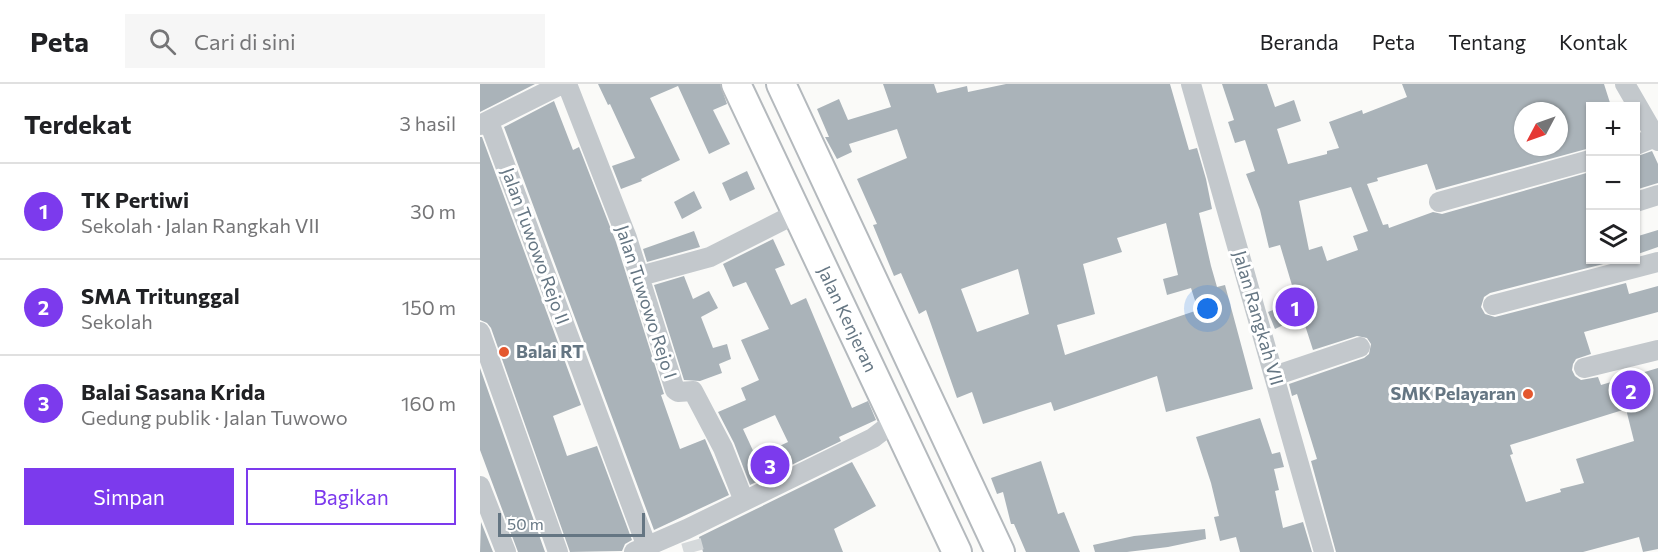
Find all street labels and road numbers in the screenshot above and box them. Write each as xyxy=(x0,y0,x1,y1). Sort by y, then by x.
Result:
street label: Jalan Tuwowo Rejo II xyxy=(497,164,575,327)
street label: Jalan Tuwowo Rejo I xyxy=(612,222,682,381)
street label: Jalan Rangkah VII xyxy=(1229,248,1289,388)
street label: Jalan Kenjeran xyxy=(814,262,882,375)

